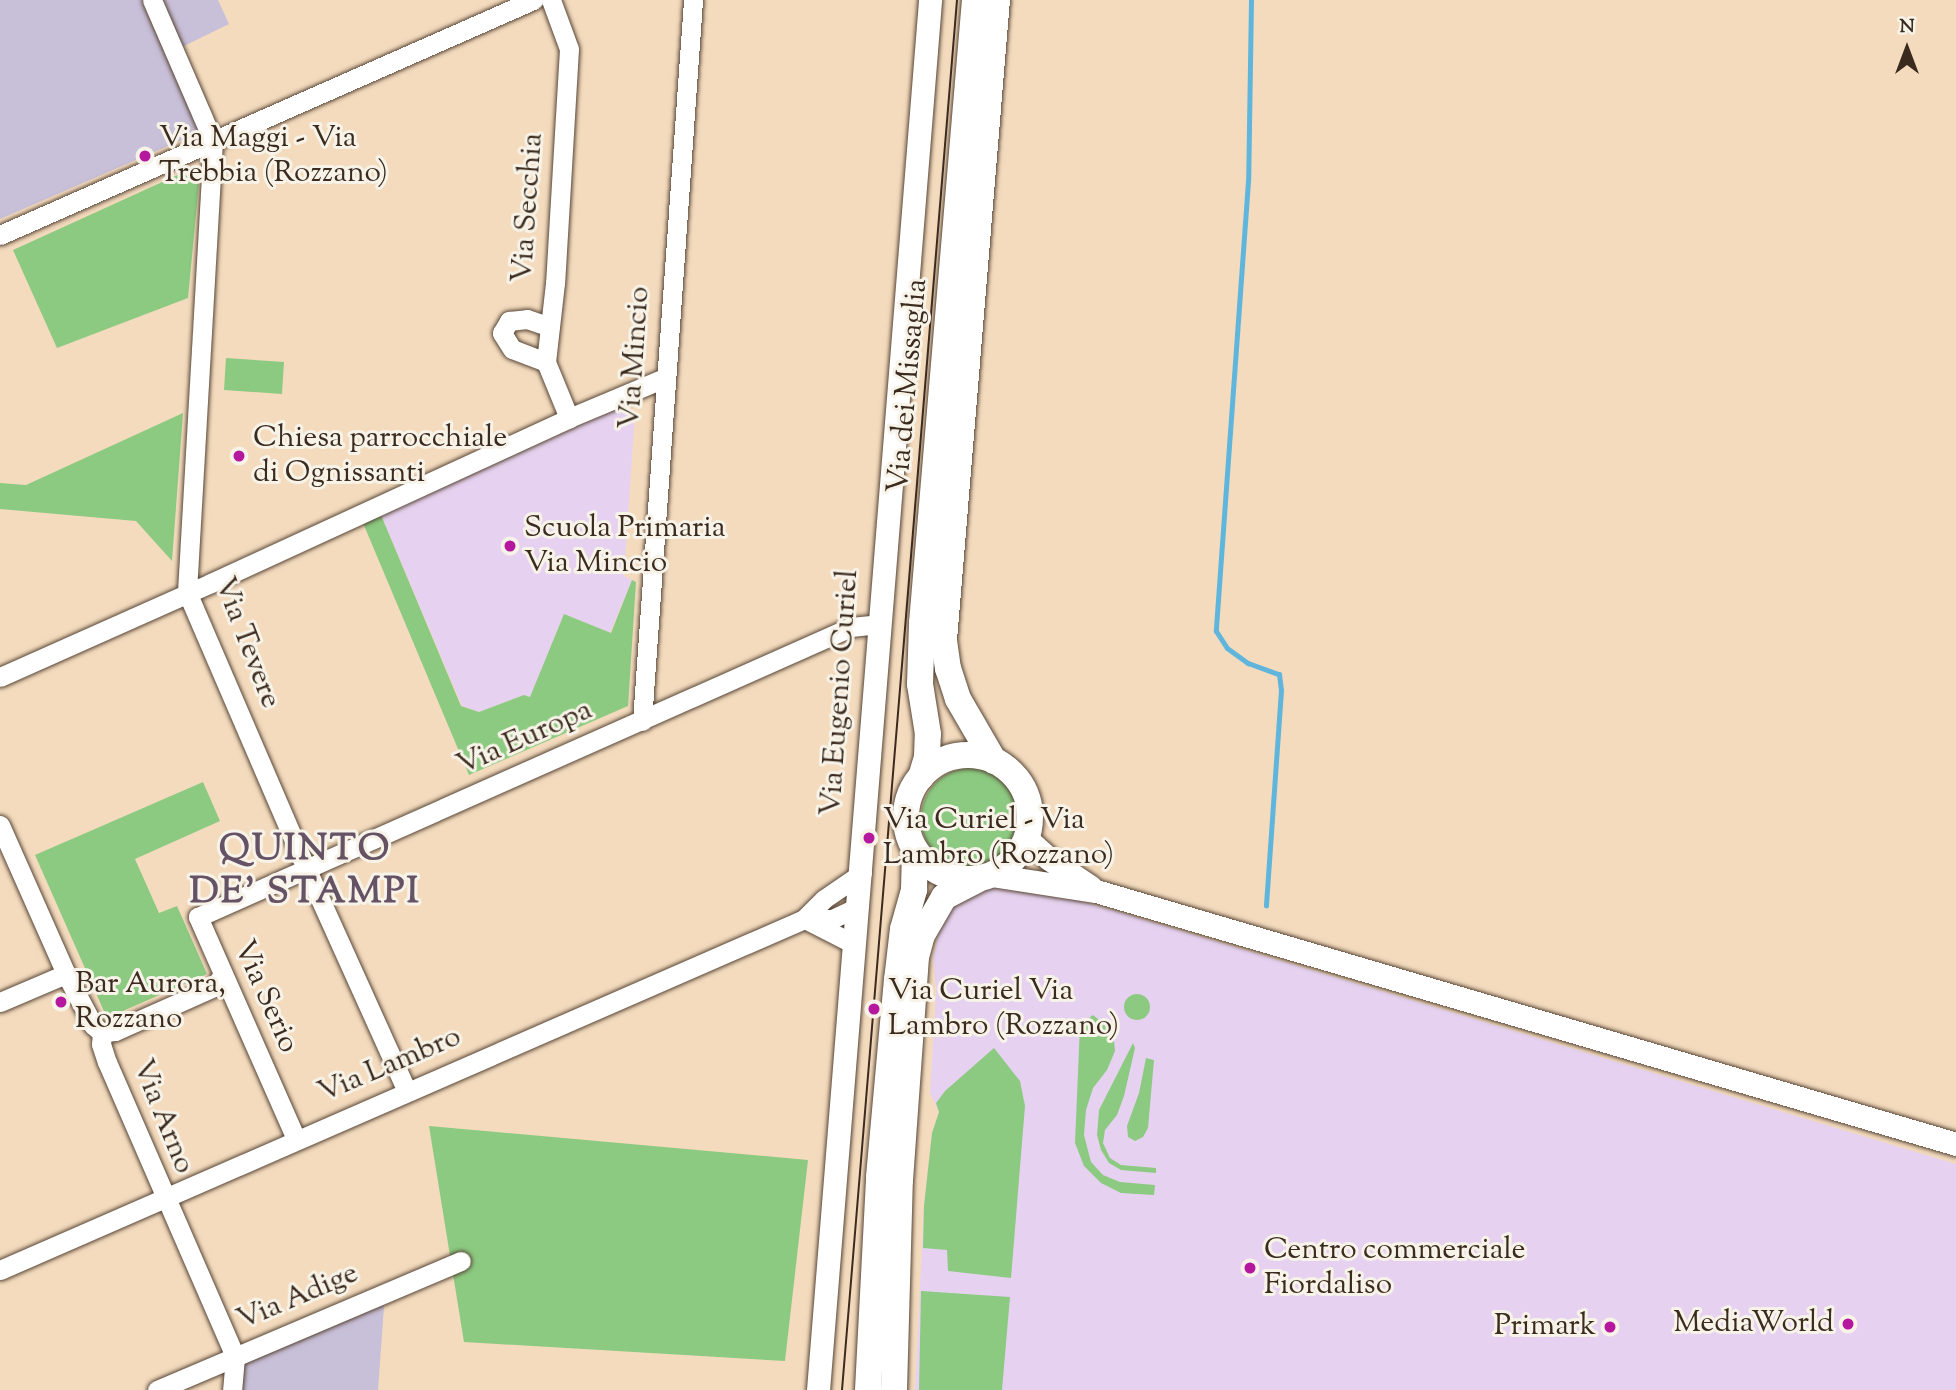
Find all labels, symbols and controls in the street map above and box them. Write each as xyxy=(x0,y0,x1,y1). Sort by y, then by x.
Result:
north arrow xyxy=(1872,14,1942,84)
text: N xyxy=(1899,14,1915,41)
place label: Via Maggi - Via Trebbia (Rozzano) xyxy=(159,121,388,192)
street label: Via Secchia xyxy=(506,132,552,284)
marker: Via Maggi - Via Trebbia (Rozzano) xyxy=(137,148,153,164)
street label: Via dei Missaglia xyxy=(882,277,936,495)
street label: Via Mincio xyxy=(613,285,659,431)
place label: Chiesa parrocchiale di Ognissanti xyxy=(253,421,507,491)
marker: Chiesa parrocchiale di Ognissanti xyxy=(231,448,247,464)
place label: Scuola Primaria Via Mincio xyxy=(524,511,726,582)
marker: Scuola Primaria Via Mincio xyxy=(502,538,518,554)
street label: Via Eugenio Curiel xyxy=(814,569,868,817)
street label: Via Tevere xyxy=(205,573,287,713)
street label: Via Europa xyxy=(452,693,598,785)
place label: Via Curiel - Via Lambro (Rozzano) xyxy=(883,803,1114,874)
district label: QUINTO DE' STAMPI xyxy=(191,829,419,916)
marker: Via Curiel - Via Lambro (Rozzano) xyxy=(861,830,877,846)
street label: Via Serio xyxy=(224,935,306,1059)
place label: Bar Aurora, Rozzano xyxy=(75,967,226,1038)
place label: Via Curiel Via Lambro (Rozzano) xyxy=(888,974,1119,1044)
marker: Bar Aurora, Rozzano xyxy=(53,994,69,1010)
marker: Via Curiel Via Lambro (Rozzano) xyxy=(866,1001,882,1017)
street label: Via Lambro xyxy=(313,1020,467,1112)
street label: Via Arno xyxy=(123,1055,201,1179)
place label: Centro commerciale Fiordaliso xyxy=(1264,1233,1526,1304)
street label: Via Adige xyxy=(232,1256,364,1340)
marker: Centro commerciale Fiordaliso xyxy=(1242,1260,1258,1276)
place label: MediaWorld xyxy=(1673,1306,1834,1342)
place label: Primark xyxy=(1494,1309,1596,1345)
marker: MediaWorld xyxy=(1840,1316,1856,1332)
marker: Primark xyxy=(1602,1319,1618,1335)

